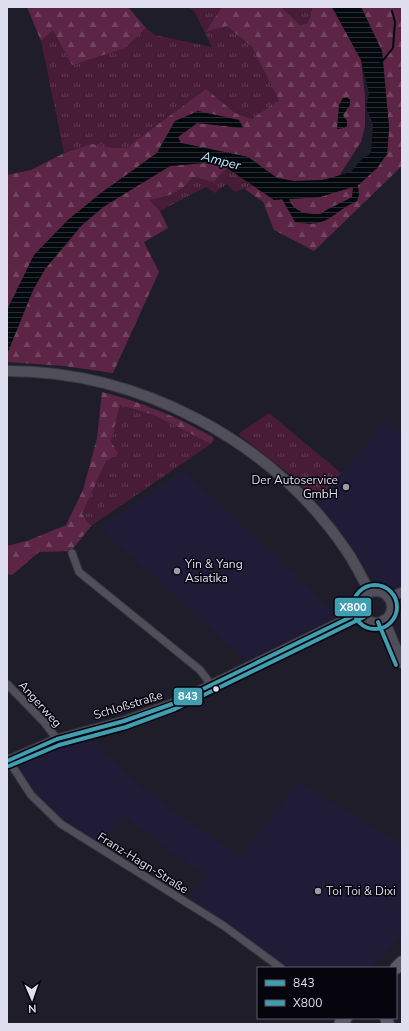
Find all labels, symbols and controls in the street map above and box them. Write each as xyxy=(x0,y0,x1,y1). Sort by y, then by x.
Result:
water label: Amper xyxy=(198,147,243,175)
place label: Der Autoservice GmbH xyxy=(251,472,338,502)
marker: Der Autoservice GmbH xyxy=(341,482,351,492)
place label: Yin & Yang Asiatika xyxy=(184,556,243,586)
marker: Yin & Yang Asiatika xyxy=(172,566,182,576)
line badge: X800 xyxy=(334,597,372,617)
text: X800 xyxy=(338,600,367,615)
street label: Angerweg xyxy=(15,677,65,731)
unlabelled marker xyxy=(211,684,221,694)
street label: Schloßstraße xyxy=(91,687,165,723)
line badge: 843 xyxy=(173,687,203,706)
text: 843 xyxy=(178,689,198,704)
street label: Franz-Hagn-Straße xyxy=(95,829,191,897)
place label: Toi Toi & Dixi xyxy=(326,883,396,899)
marker: Toi Toi & Dixi xyxy=(313,886,323,896)
legend xyxy=(257,967,397,1019)
text: 843 xyxy=(293,975,315,991)
north arrow xyxy=(12,979,52,1019)
text: X800 xyxy=(293,995,322,1011)
text: N xyxy=(28,1001,37,1016)

